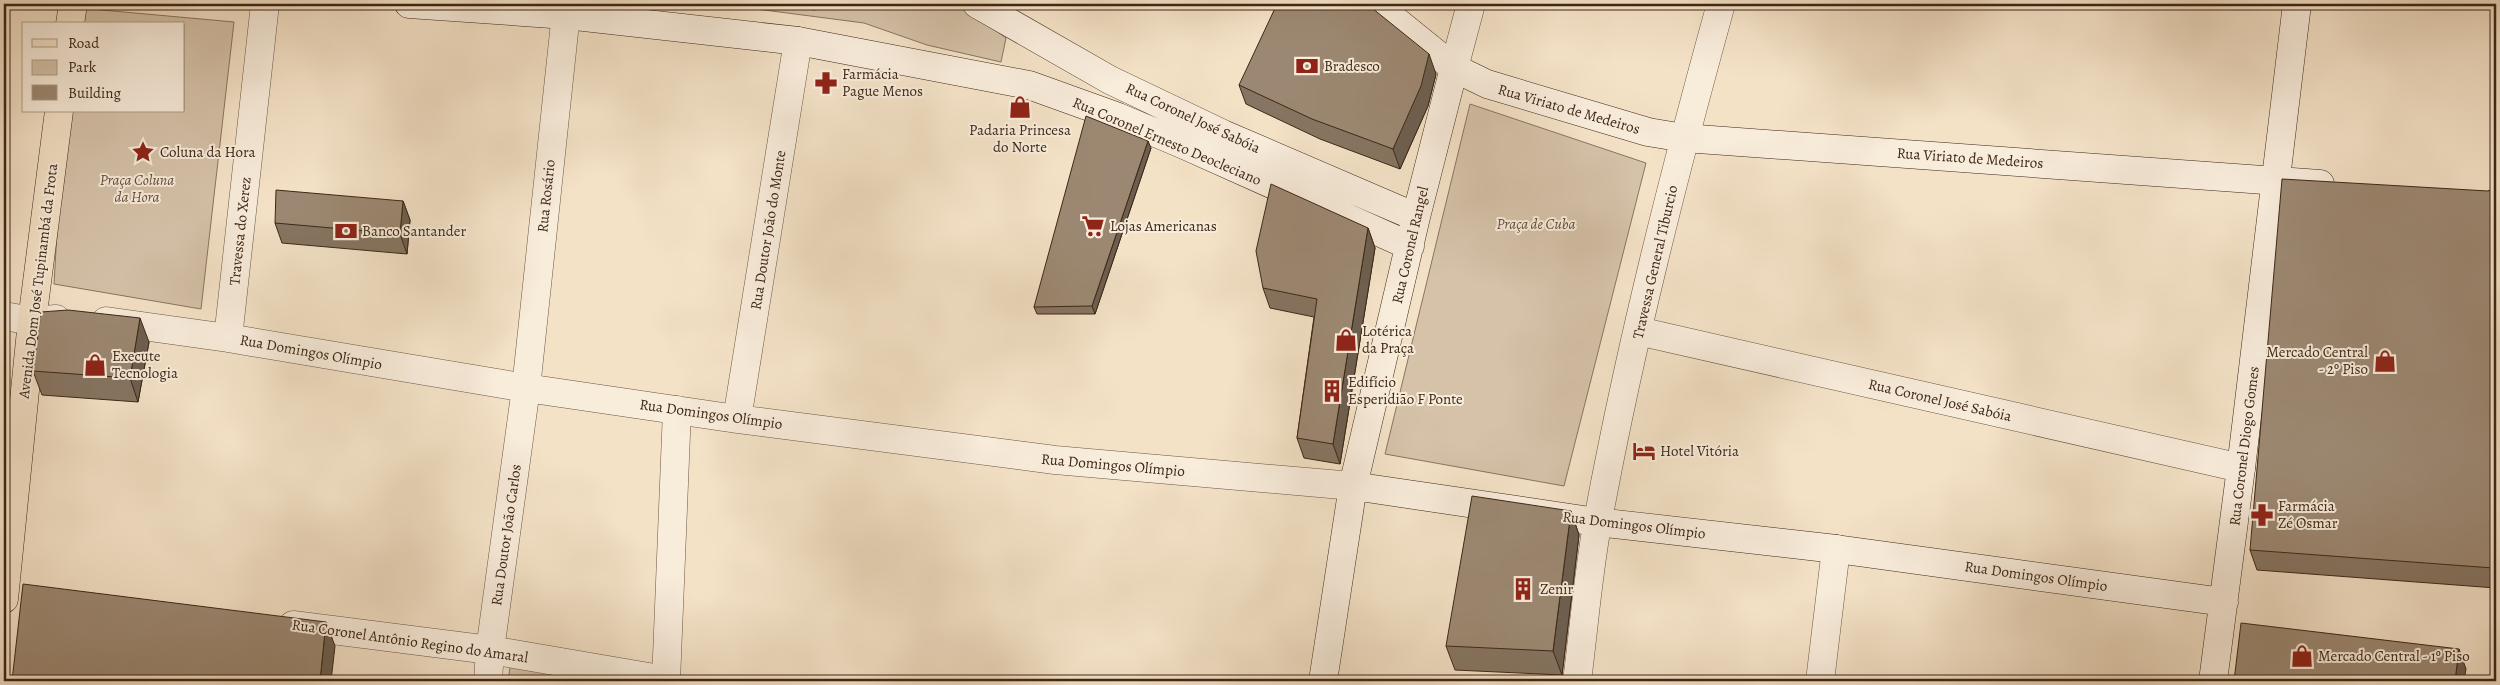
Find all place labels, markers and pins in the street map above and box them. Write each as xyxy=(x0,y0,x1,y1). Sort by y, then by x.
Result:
bank icon: Bradesco xyxy=(1294,53,1320,79)
place label: Bradesco xyxy=(1324,56,1380,76)
place label: Farmácia Pague Menos xyxy=(842,64,923,101)
pharmacy icon: Farmácia Pague Menos xyxy=(813,70,839,96)
shop icon: Padaria Princesa do Norte xyxy=(1007,94,1033,120)
place label: Padaria Princesa do Norte xyxy=(969,120,1071,157)
place icon: Coluna da Hora xyxy=(130,139,156,165)
place label: Coluna da Hora xyxy=(160,142,256,162)
supermarket icon: Lojas Americanas xyxy=(1080,213,1106,239)
place label: Lojas Americanas xyxy=(1110,216,1217,236)
bank icon: Banco Santander xyxy=(333,218,359,244)
place label: Banco Santander xyxy=(362,221,467,241)
place label: Lotérica da Praça xyxy=(1362,321,1414,358)
shop icon: Lotérica da Praça xyxy=(1333,327,1359,353)
place label: Mercado Central - 2º Piso xyxy=(2266,342,2368,379)
place label: Execute Tecnologia xyxy=(112,346,178,383)
shop icon: Mercado Central - 2º Piso xyxy=(2372,348,2398,374)
shop icon: Execute Tecnologia xyxy=(82,352,108,378)
place label: Edifício Esperidião F Ponte xyxy=(1348,372,1463,409)
building icon: Edifício Esperidião F Ponte xyxy=(1319,378,1345,404)
hotel icon: Hotel Vitória xyxy=(1631,438,1657,464)
place label: Hotel Vitória xyxy=(1660,441,1739,461)
place label: Farmácia Zé Osmar xyxy=(2278,496,2338,533)
pharmacy icon: Farmácia Zé Osmar xyxy=(2249,502,2275,528)
building icon: Zenir xyxy=(1510,576,1536,602)
place label: Zenir xyxy=(1540,579,1573,599)
shop icon: Mercado Central - 1º Piso xyxy=(2289,643,2315,669)
place label: Mercado Central - 1º Piso xyxy=(2318,646,2470,666)

